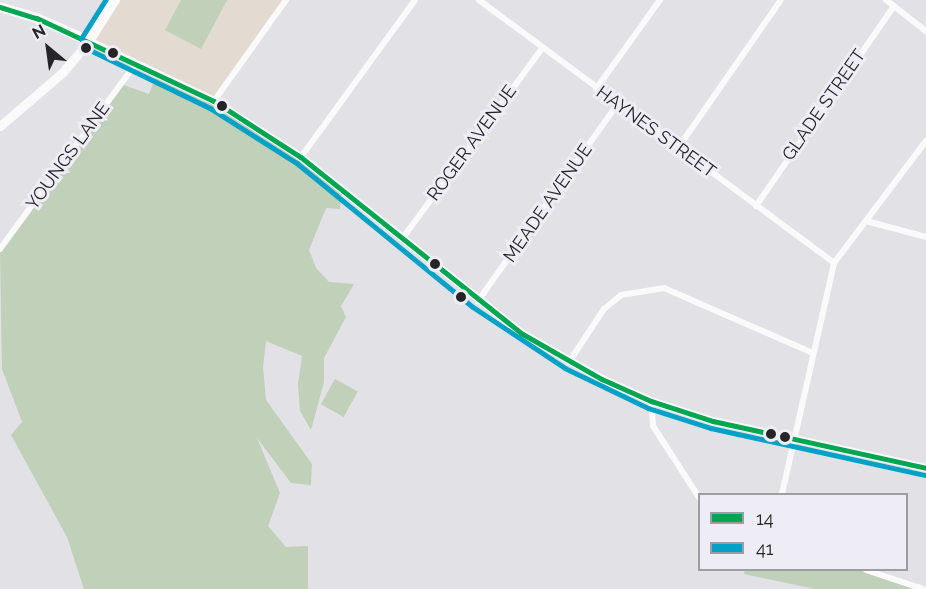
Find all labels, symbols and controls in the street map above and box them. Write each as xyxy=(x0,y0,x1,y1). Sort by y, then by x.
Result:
north arrow xyxy=(18,18,78,78)
text: N xyxy=(29,21,49,43)
unlabelled marker xyxy=(80,42,92,54)
street label: GLADE STREET xyxy=(778,45,870,165)
unlabelled marker xyxy=(107,47,119,59)
street label: ROGER AVENUE xyxy=(423,81,521,205)
street label: HAYNES STREET xyxy=(592,81,720,183)
street label: YOUNGS LANE xyxy=(22,98,114,214)
unlabelled marker xyxy=(216,100,228,112)
street label: MEADE AVENUE xyxy=(499,139,597,267)
unlabelled marker xyxy=(429,258,441,270)
unlabelled marker xyxy=(455,291,467,303)
unlabelled marker xyxy=(765,428,777,440)
unlabelled marker xyxy=(779,431,791,443)
legend xyxy=(698,493,908,571)
text: 14 xyxy=(756,508,774,529)
text: 41 xyxy=(756,538,774,559)

